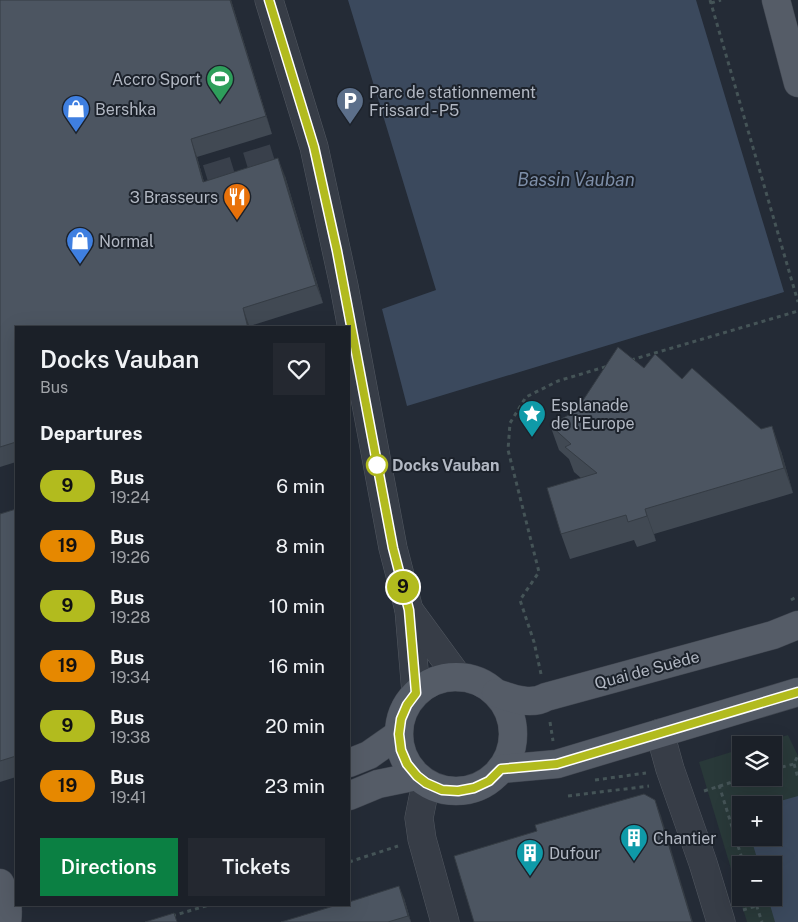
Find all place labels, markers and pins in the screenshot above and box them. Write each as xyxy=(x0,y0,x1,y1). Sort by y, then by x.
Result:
sports icon: Accro Sport xyxy=(205,64,235,103)
place label: Accro Sport xyxy=(112,70,201,89)
place label: Parc de stationnement Frissard - P5 xyxy=(369,83,536,120)
parking icon: Parc de stationnement Frissard - P5 xyxy=(335,86,365,125)
shop icon: Bershka xyxy=(61,94,91,133)
place label: Bershka xyxy=(95,100,156,119)
restaurant icon: 3 Brasseurs xyxy=(222,182,252,221)
place label: 3 Brasseurs xyxy=(130,188,218,207)
shop icon: Normal xyxy=(65,226,95,265)
place label: Normal xyxy=(99,232,154,251)
place label: Esplanade de l'Europe xyxy=(551,396,634,433)
place icon: Esplanade de l'Europe xyxy=(517,399,547,438)
marker: Docks Vauban xyxy=(366,454,388,476)
place label: Docks Vauban xyxy=(392,456,499,475)
building icon: Chantier xyxy=(619,823,649,862)
place label: Chantier xyxy=(653,829,716,848)
building icon: Dufour xyxy=(515,838,545,877)
place label: Dufour xyxy=(549,844,600,863)

